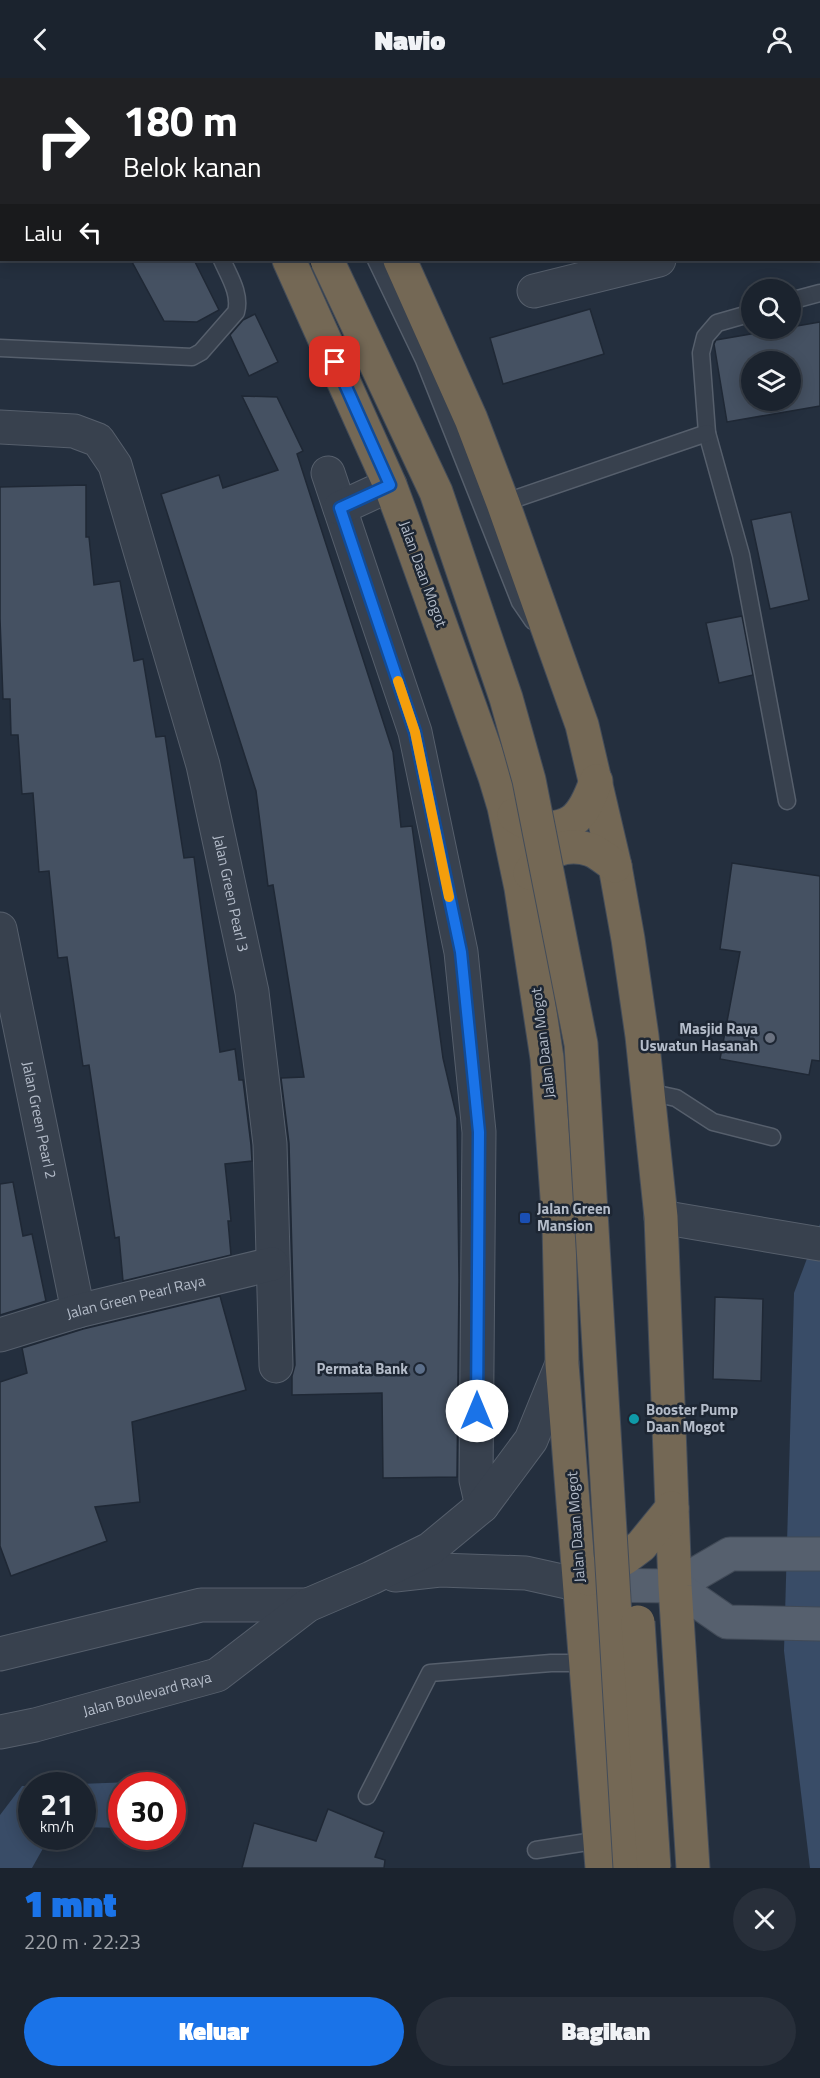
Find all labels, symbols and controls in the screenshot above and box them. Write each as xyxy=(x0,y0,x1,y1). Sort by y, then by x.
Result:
text: Navio xyxy=(375,19,445,60)
icon: back xyxy=(24,23,57,56)
icon: person xyxy=(763,23,796,56)
text: 180 m xyxy=(123,88,238,152)
icon: right xyxy=(24,102,102,180)
text: Belok kanan xyxy=(123,146,262,187)
text: Lalu xyxy=(24,216,62,250)
icon: left xyxy=(74,216,107,249)
map controls xyxy=(741,279,801,411)
button: search xyxy=(741,279,801,339)
pin xyxy=(309,336,360,387)
icon: arrive xyxy=(318,345,351,378)
button: layers xyxy=(741,351,801,411)
street label: Jalan Daan Mogot xyxy=(394,517,454,631)
street label: Jalan Green Pearl 3 xyxy=(207,833,255,954)
street label: Jalan Daan Mogot xyxy=(524,986,561,1100)
place label: Masjid Raya Uswatun Hasanah xyxy=(640,1017,758,1057)
marker: Masjid Raya Uswatun Hasanah xyxy=(763,1031,777,1045)
street label: Jalan Green Pearl 2 xyxy=(16,1059,63,1181)
place label: Jalan Green Mansion xyxy=(537,1197,611,1237)
marker: Jalan Green Mansion xyxy=(518,1211,532,1225)
street label: Jalan Green Pearl Raya xyxy=(63,1268,208,1325)
place label: Permata Bank xyxy=(316,1357,408,1380)
marker: Permata Bank xyxy=(413,1362,427,1376)
position arrow xyxy=(445,1379,509,1443)
place label: Booster Pump Daan Mogot xyxy=(646,1398,738,1438)
marker: Booster Pump Daan Mogot xyxy=(627,1412,641,1426)
street label: Jalan Daan Mogot xyxy=(560,1470,591,1583)
street label: Jalan Boulevard Raya xyxy=(80,1665,214,1722)
speed limit sign: 30 xyxy=(108,1772,186,1850)
text: 21 xyxy=(40,1781,74,1827)
text: km/h xyxy=(40,1815,74,1838)
text: 1 mnt xyxy=(24,1876,117,1931)
button: close xyxy=(733,1888,796,1951)
text: 220 m · 22:23 xyxy=(24,1926,141,1957)
button: Keluar xyxy=(24,1997,404,2066)
button: Bagikan xyxy=(416,1997,796,2066)

